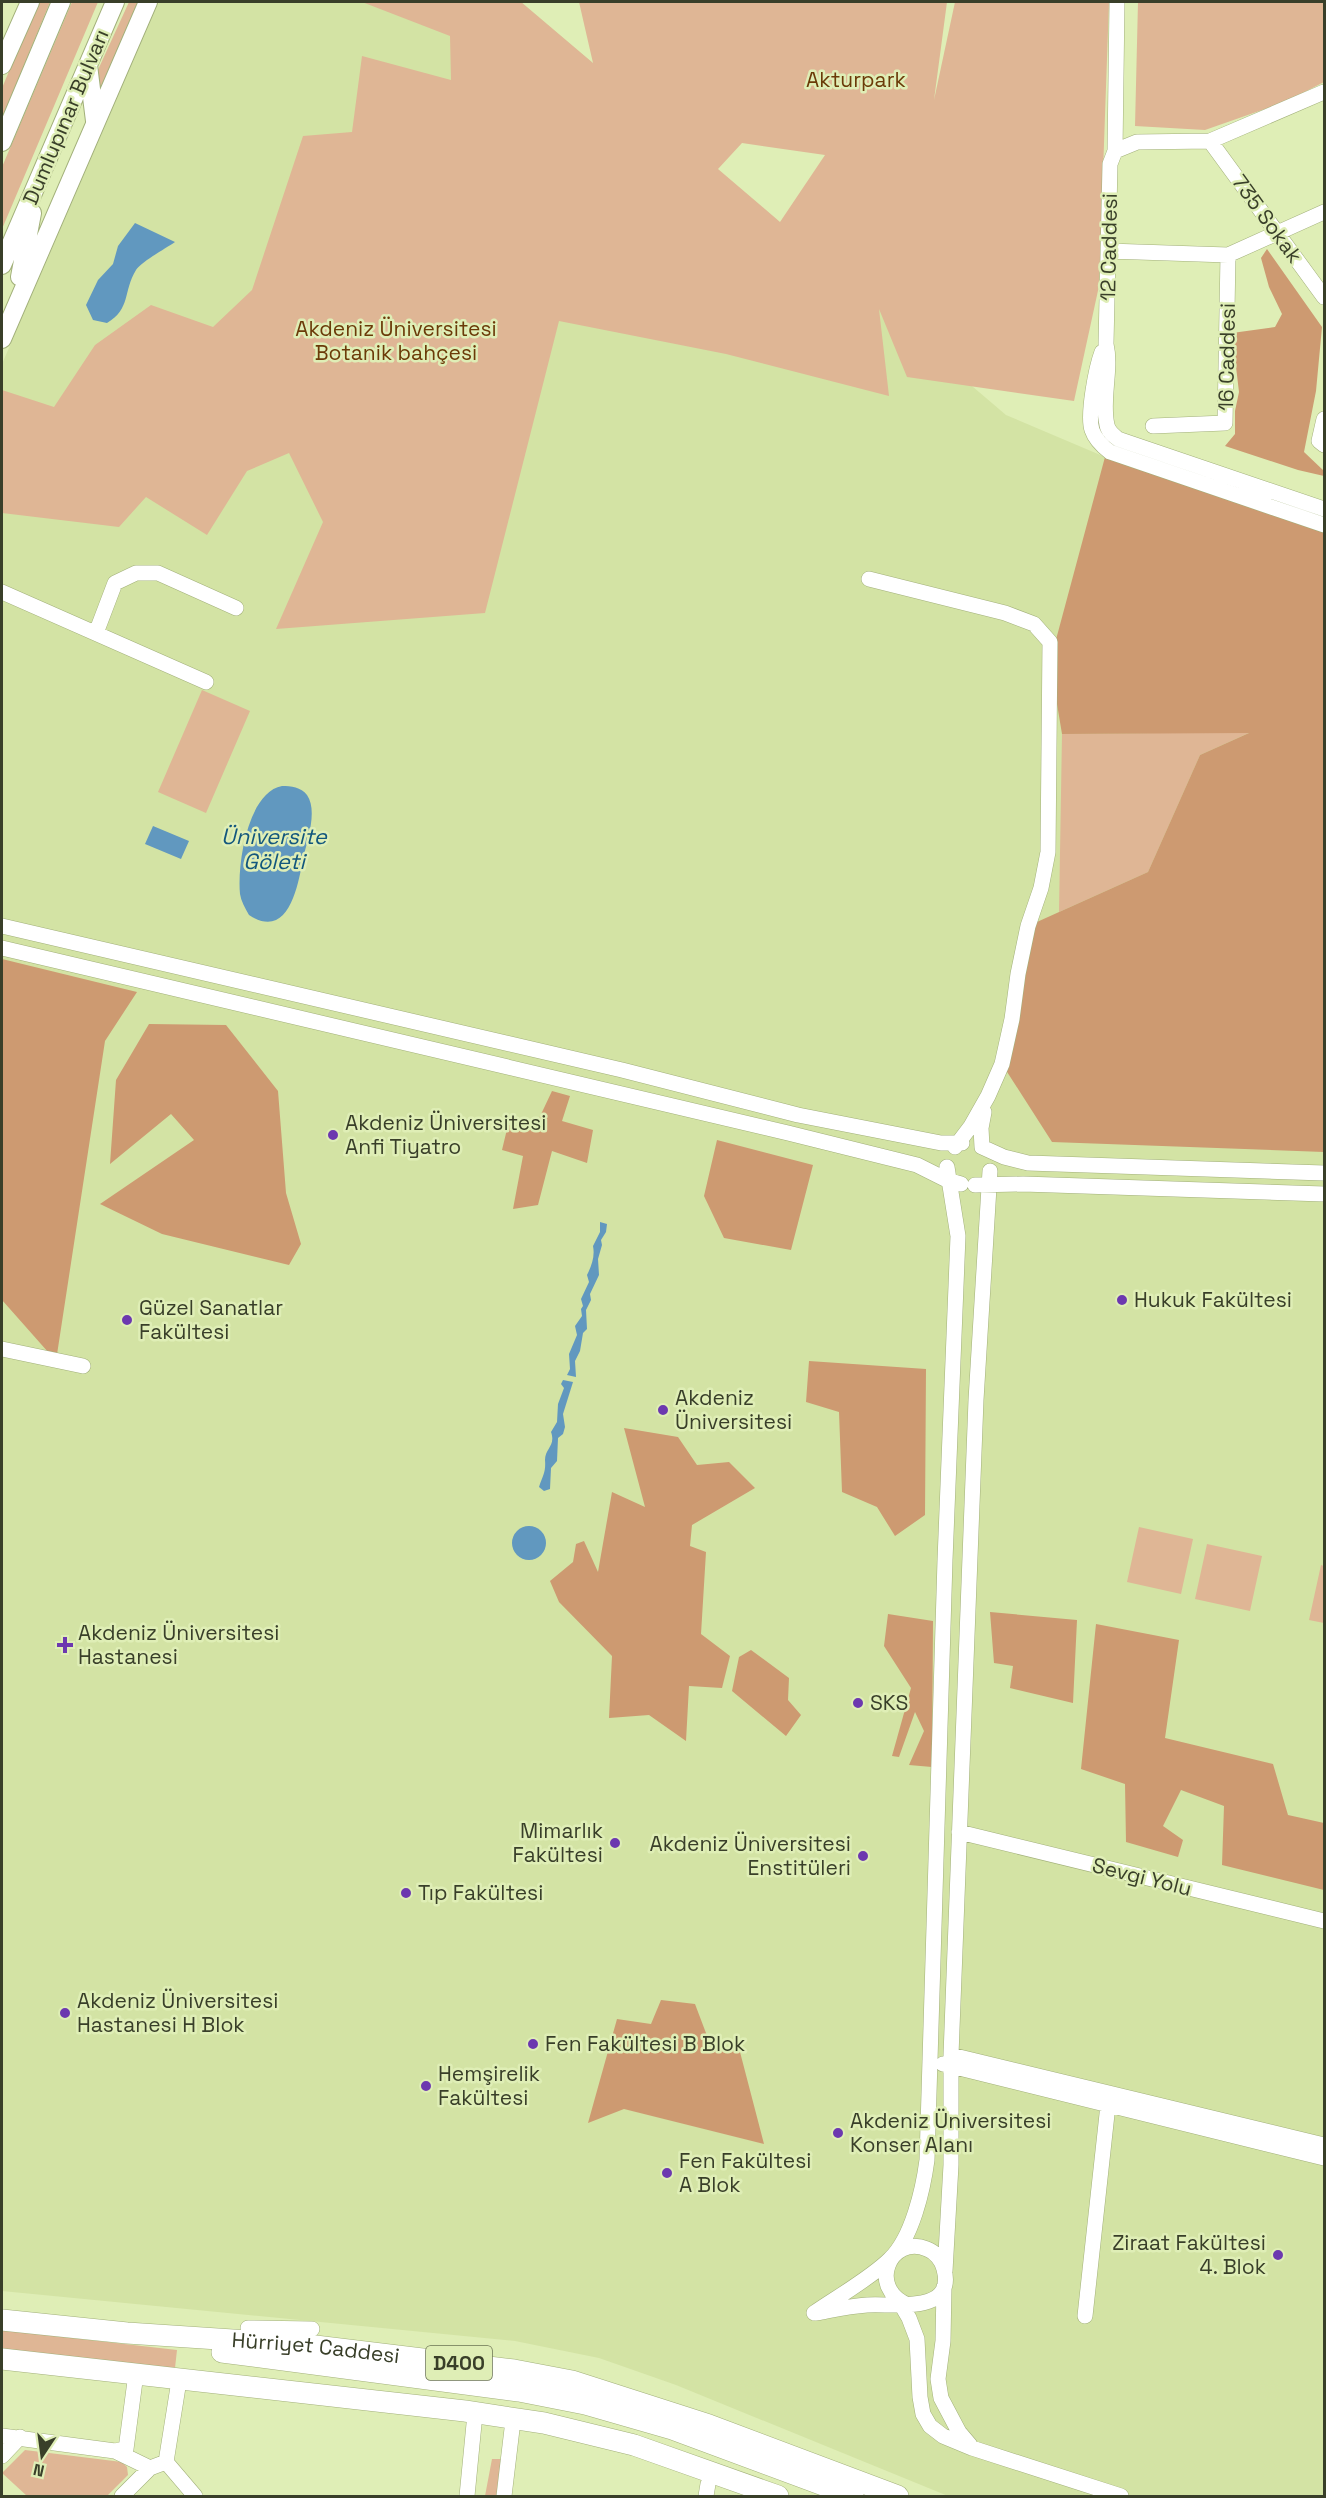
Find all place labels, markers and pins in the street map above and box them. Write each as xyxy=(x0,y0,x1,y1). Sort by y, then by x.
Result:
place label: Akdeniz Üniversitesi Anfi Tiyatro xyxy=(345,1109,546,1160)
marker: Akdeniz Üniversitesi Anfi Tiyatro xyxy=(326,1128,340,1142)
place label: Hukuk Fakültesi xyxy=(1134,1286,1292,1313)
marker: Hukuk Fakültesi xyxy=(1115,1293,1129,1307)
place label: Güzel Sanatlar Fakültesi xyxy=(139,1294,283,1345)
marker: Güzel Sanatlar Fakültesi xyxy=(120,1313,134,1327)
place label: Akdeniz Üniversitesi xyxy=(675,1384,792,1435)
marker: Akdeniz Üniversitesi xyxy=(656,1403,670,1417)
place label: Akdeniz Üniversitesi Hastanesi xyxy=(78,1619,279,1670)
marker: Akdeniz Üniversitesi Hastanesi xyxy=(56,1636,74,1654)
place label: SKS xyxy=(870,1689,908,1716)
marker: SKS xyxy=(851,1696,865,1710)
place label: Mimarlık Fakültesi xyxy=(513,1817,603,1868)
place label: Akdeniz Üniversitesi Enstitüleri xyxy=(650,1830,851,1881)
marker: Mimarlık Fakültesi xyxy=(608,1836,622,1850)
marker: Akdeniz Üniversitesi Enstitüleri xyxy=(856,1849,870,1863)
place label: Tıp Fakültesi xyxy=(418,1879,543,1906)
marker: Tıp Fakültesi xyxy=(399,1886,413,1900)
place label: Akdeniz Üniversitesi Hastanesi H Blok xyxy=(77,1987,278,2038)
marker: Akdeniz Üniversitesi Hastanesi H Blok xyxy=(58,2006,72,2020)
place label: Fen Fakültesi B Blok xyxy=(545,2030,745,2057)
marker: Fen Fakültesi B Blok xyxy=(526,2037,540,2051)
place label: Hemşirelik Fakültesi xyxy=(438,2060,540,2111)
marker: Hemşirelik Fakültesi xyxy=(419,2079,433,2093)
place label: Akdeniz Üniversitesi Konser Alanı xyxy=(850,2107,1051,2158)
marker: Akdeniz Üniversitesi Konser Alanı xyxy=(831,2126,845,2140)
place label: Fen Fakültesi A Blok xyxy=(679,2147,811,2198)
marker: Fen Fakültesi A Blok xyxy=(660,2166,674,2180)
place label: Ziraat Fakültesi 4. Blok xyxy=(1112,2229,1266,2280)
marker: Ziraat Fakültesi 4. Blok xyxy=(1271,2248,1285,2262)

